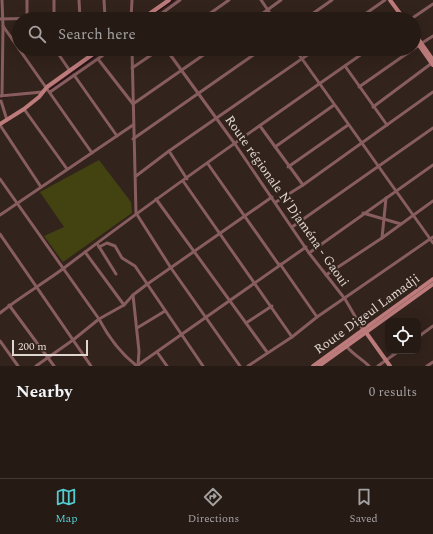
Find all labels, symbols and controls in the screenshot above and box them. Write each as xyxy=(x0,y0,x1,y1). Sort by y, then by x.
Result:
search box xyxy=(12,12,421,56)
icon: search xyxy=(26,23,48,45)
text: Search here xyxy=(58,23,136,46)
street label: Route régionale N'Djaména - Gaoui xyxy=(220,111,354,291)
street label: Route Digeul Lamadji xyxy=(310,269,424,359)
map controls xyxy=(385,318,421,354)
button: locate xyxy=(385,318,421,354)
scale bar xyxy=(12,338,88,357)
text: 200 m xyxy=(18,338,47,355)
text: Nearby xyxy=(16,379,72,405)
text: 0 results xyxy=(369,382,417,402)
tab: Map xyxy=(55,486,77,527)
tab: Directions xyxy=(188,486,239,527)
tab: Saved xyxy=(350,486,378,527)

